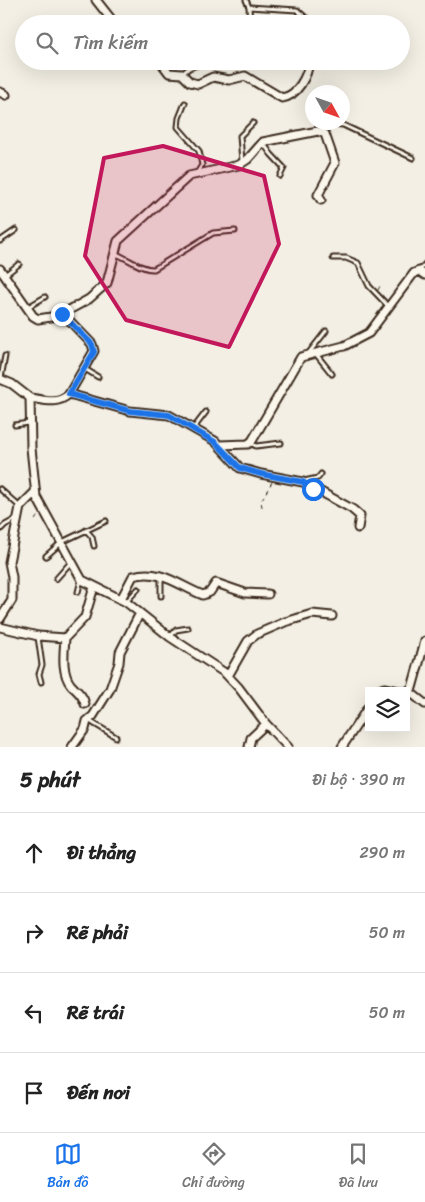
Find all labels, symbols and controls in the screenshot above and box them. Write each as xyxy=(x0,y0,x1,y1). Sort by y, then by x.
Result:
search box xyxy=(15,15,410,70)
text: Tìm kiếm xyxy=(73,26,148,59)
icon: search xyxy=(33,29,61,57)
north arrow xyxy=(305,85,350,130)
route end xyxy=(51,303,74,326)
route start xyxy=(302,478,325,501)
map controls xyxy=(365,687,410,732)
button: layers xyxy=(365,687,410,732)
text: 5 phút xyxy=(20,761,80,799)
text: Đi bộ · 390 m xyxy=(312,765,405,794)
text: Đi thẳng xyxy=(67,836,136,869)
text: 290 m xyxy=(359,838,405,867)
icon: ahead xyxy=(20,839,48,867)
text: Rẽ phải xyxy=(67,916,128,949)
text: 50 m xyxy=(369,918,405,947)
icon: right xyxy=(20,919,48,947)
text: Rẽ trái xyxy=(67,996,124,1029)
text: 50 m xyxy=(369,998,405,1027)
icon: left xyxy=(20,999,48,1027)
text: Đến nơi xyxy=(67,1076,130,1109)
icon: arrive xyxy=(20,1079,48,1107)
tab: Bản đồ xyxy=(47,1140,88,1195)
tab: Chỉ đường xyxy=(182,1140,245,1195)
tab: Đã lưu xyxy=(339,1140,378,1195)

